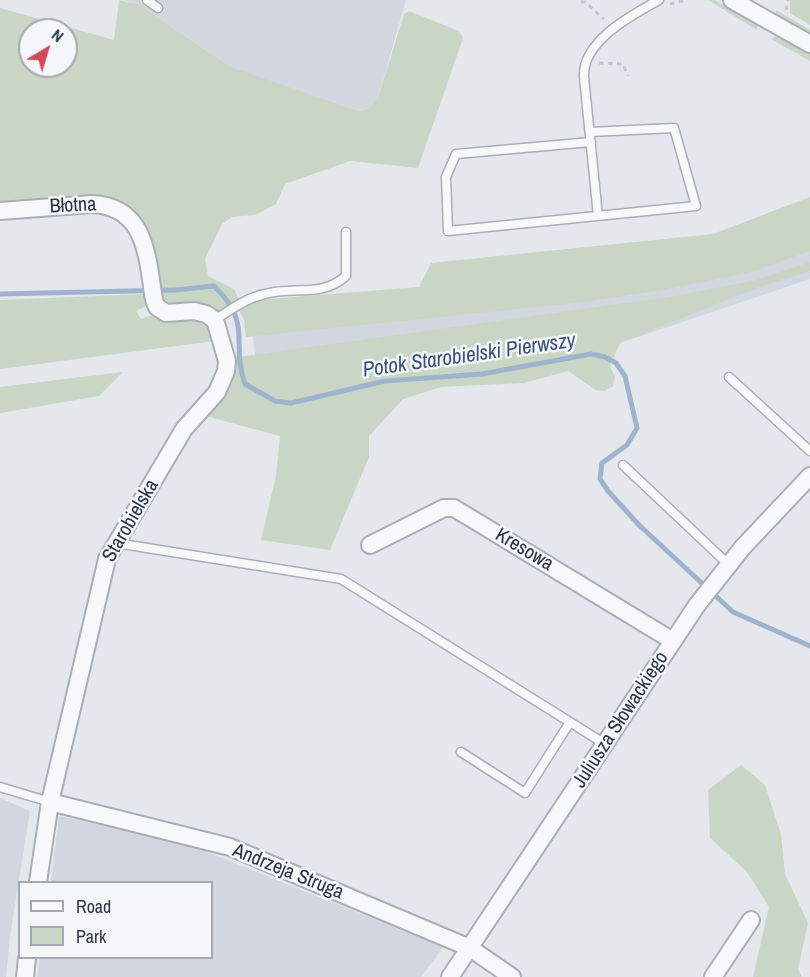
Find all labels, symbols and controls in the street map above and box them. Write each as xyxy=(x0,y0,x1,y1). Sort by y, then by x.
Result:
north arrow xyxy=(18,18,78,78)
text: N xyxy=(47,24,68,47)
street label: Błotna xyxy=(49,193,97,219)
water label: Potok Starobielski Pierwszy xyxy=(361,329,577,383)
street label: Starobielska xyxy=(98,476,164,566)
street label: Kresowa xyxy=(490,523,558,577)
street label: Juliusza Słowackiego xyxy=(568,647,674,793)
street label: Andrzeja Struga xyxy=(229,839,347,905)
legend xyxy=(18,881,213,959)
text: Road xyxy=(76,894,111,919)
text: Park xyxy=(76,924,106,949)

